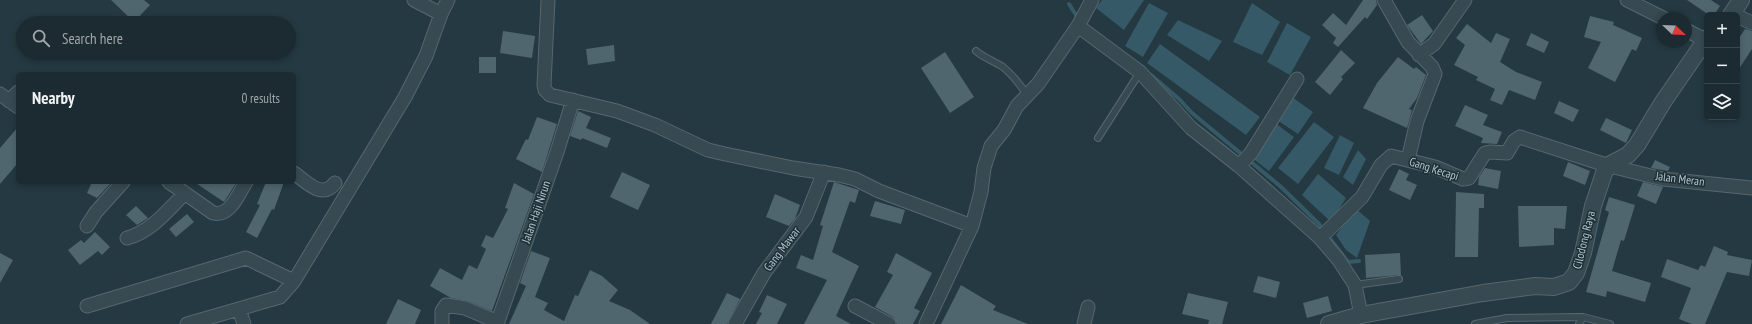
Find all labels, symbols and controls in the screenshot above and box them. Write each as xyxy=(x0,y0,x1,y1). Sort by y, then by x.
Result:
north arrow xyxy=(1656,12,1692,48)
map controls xyxy=(1704,12,1740,120)
button: + xyxy=(1704,12,1740,48)
search box xyxy=(16,16,296,60)
icon: search xyxy=(30,27,52,49)
text: Search here xyxy=(62,29,123,48)
button: − xyxy=(1704,48,1740,84)
button: layers xyxy=(1704,84,1740,120)
text: Nearby xyxy=(32,87,75,109)
text: 0 results xyxy=(241,90,280,107)
street label: Gang Kecapi xyxy=(1408,154,1461,184)
street label: Jalan Meran xyxy=(1654,168,1705,189)
street label: Jalan Haji Nirun xyxy=(518,179,553,246)
street label: Cilodong Raya xyxy=(1569,209,1598,270)
street label: Gang Mawar xyxy=(760,223,803,274)

